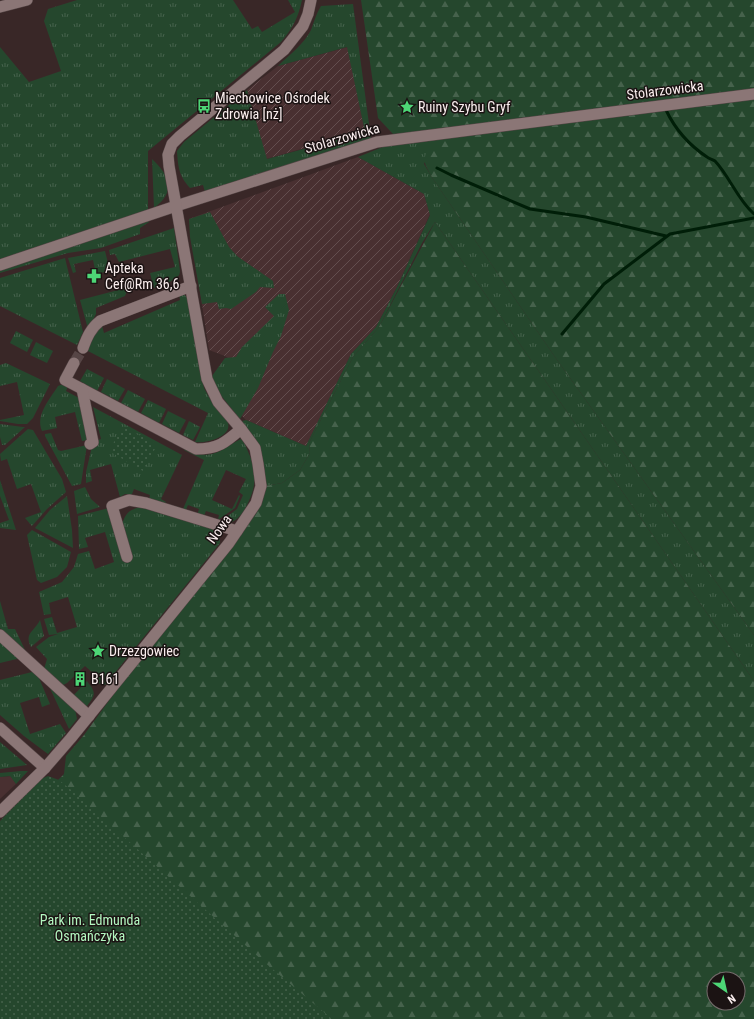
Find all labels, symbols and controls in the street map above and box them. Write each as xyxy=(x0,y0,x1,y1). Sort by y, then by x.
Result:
street label: Stolarzowicka xyxy=(626,77,704,103)
place label: Miechowice Ośrodek Zdrowia [nż] xyxy=(215,90,331,122)
bus stop icon: Miechowice Ośrodek Zdrowia [nż] xyxy=(196,98,212,114)
place icon: Ruiny Szybu Gryf xyxy=(399,99,415,115)
place label: Ruiny Szybu Gryf xyxy=(418,99,511,115)
street label: Stolarzowicka xyxy=(303,120,381,156)
place label: Apteka Cef@Rm 36,6 xyxy=(105,260,179,292)
pharmacy icon: Apteka Cef@Rm 36,6 xyxy=(86,268,102,284)
street label: Nowa xyxy=(203,512,235,546)
place icon: Drzezgowiec xyxy=(90,643,106,659)
place label: Drzezgowiec xyxy=(109,643,179,659)
building icon: B161 xyxy=(72,671,88,687)
place label: B161 xyxy=(91,671,119,687)
park label: Park im. Edmunda Osmańczyka xyxy=(40,912,140,944)
north arrow xyxy=(706,971,746,1011)
text: N xyxy=(725,992,738,1006)

